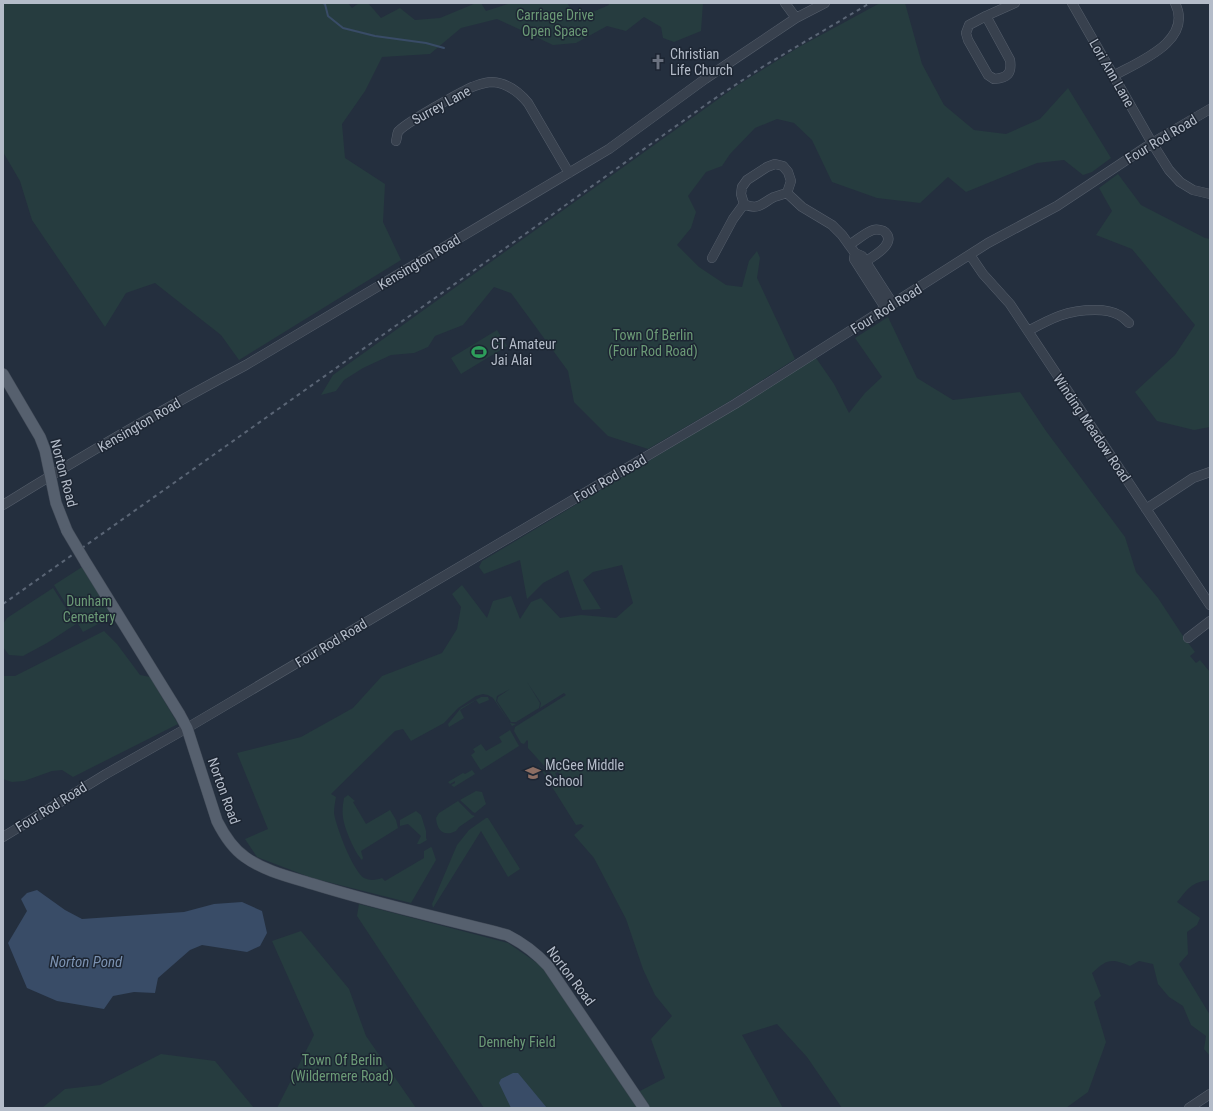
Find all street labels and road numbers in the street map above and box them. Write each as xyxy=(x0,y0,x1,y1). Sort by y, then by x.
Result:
street label: Lori Ann Lane xyxy=(1086,36,1138,110)
street label: Surrey Lane xyxy=(409,82,474,128)
street label: Four Rod Road xyxy=(1122,111,1200,167)
street label: Kensington Road xyxy=(375,231,463,293)
street label: Four Rod Road xyxy=(848,281,924,337)
street label: Winding Meadow Road xyxy=(1050,371,1134,485)
street label: Kensington Road xyxy=(95,395,183,455)
street label: Norton Road xyxy=(47,437,81,509)
street label: Four Rod Road xyxy=(571,451,649,505)
street label: Four Rod Road xyxy=(292,615,370,671)
street label: Norton Road xyxy=(205,756,243,826)
street label: Four Rod Road xyxy=(13,779,89,835)
street label: Norton Road xyxy=(544,943,598,1009)

